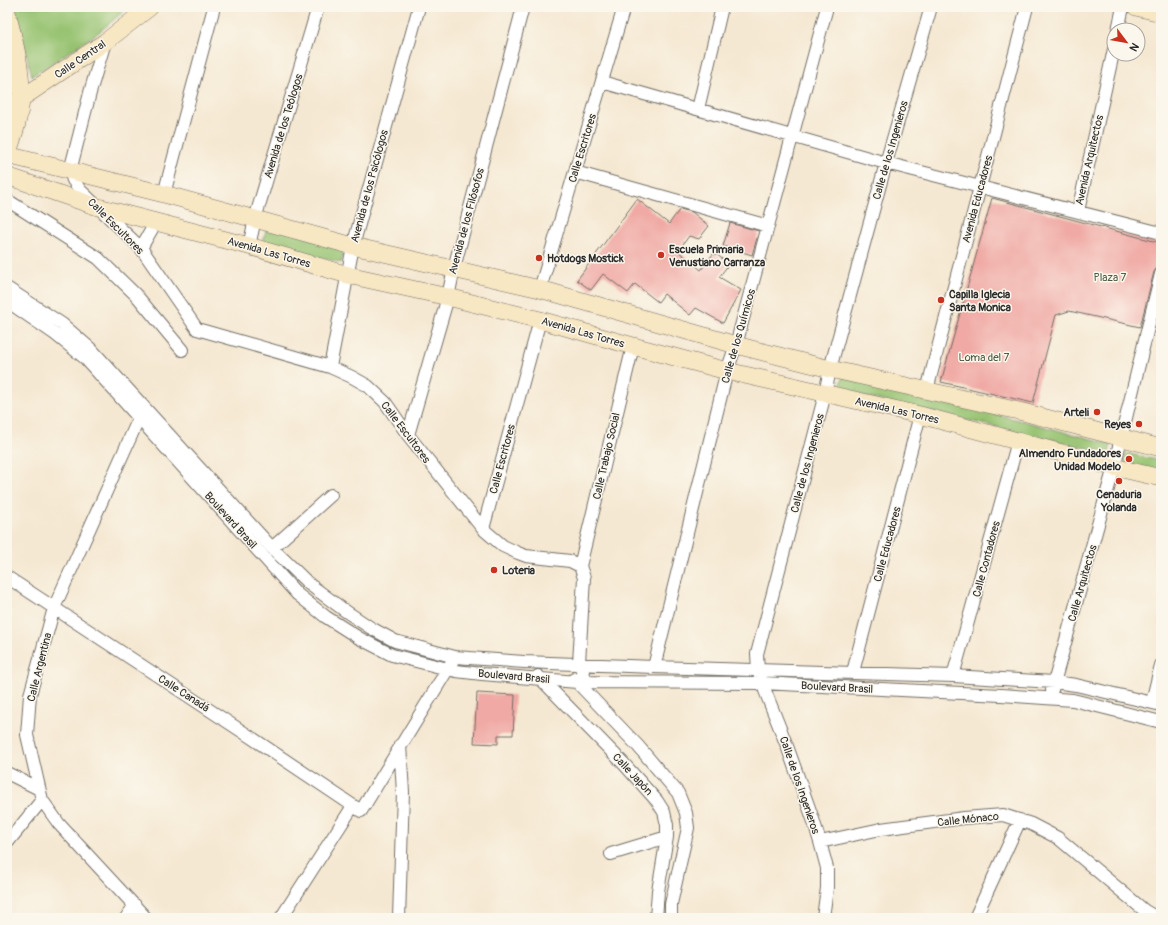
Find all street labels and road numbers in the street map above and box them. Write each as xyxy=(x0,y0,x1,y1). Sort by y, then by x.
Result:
street label: Calle Central xyxy=(52,37,108,81)
street label: Avenida de los Teólogos xyxy=(261,72,306,180)
street label: Calle de los Ingenieros xyxy=(870,99,911,201)
street label: Calle Escritores xyxy=(566,112,599,184)
street label: Avenida Arquitectos xyxy=(1073,114,1106,206)
street label: Avenida de los Psicólogos xyxy=(348,128,391,244)
street label: Avenida Educadores xyxy=(960,154,995,244)
street label: Avenida de los Filósofos xyxy=(446,166,487,276)
street label: Calle Escultores xyxy=(85,196,146,257)
street label: Avenida Las Torres xyxy=(226,234,312,271)
street label: Calle de los Químicos xyxy=(719,287,758,385)
street label: Avenida Las Torres xyxy=(540,314,626,351)
street label: Avenida Las Torres xyxy=(854,395,940,426)
street label: Calle Escultores xyxy=(378,399,433,466)
street label: Calle Trabajo Social xyxy=(590,411,623,501)
street label: Calle de los Ingenieros xyxy=(788,412,827,514)
street label: Calle Escritores xyxy=(487,423,518,495)
street label: Boulevard Brasil xyxy=(202,489,260,551)
street label: Calle Educadores xyxy=(871,505,904,583)
street label: Calle Contadores xyxy=(970,520,1003,599)
street label: Calle Arquitectos xyxy=(1065,543,1100,623)
street label: Calle Argentina xyxy=(25,631,54,703)
street label: Boulevard Brasil xyxy=(478,667,550,686)
street label: Calle Canadá xyxy=(156,672,212,715)
street label: Boulevard Brasil xyxy=(801,679,873,696)
street label: Calle de los Ingenieros xyxy=(777,735,822,836)
street label: Calle Japón xyxy=(610,751,655,798)
street label: Calle Mónaco xyxy=(937,810,1000,829)

